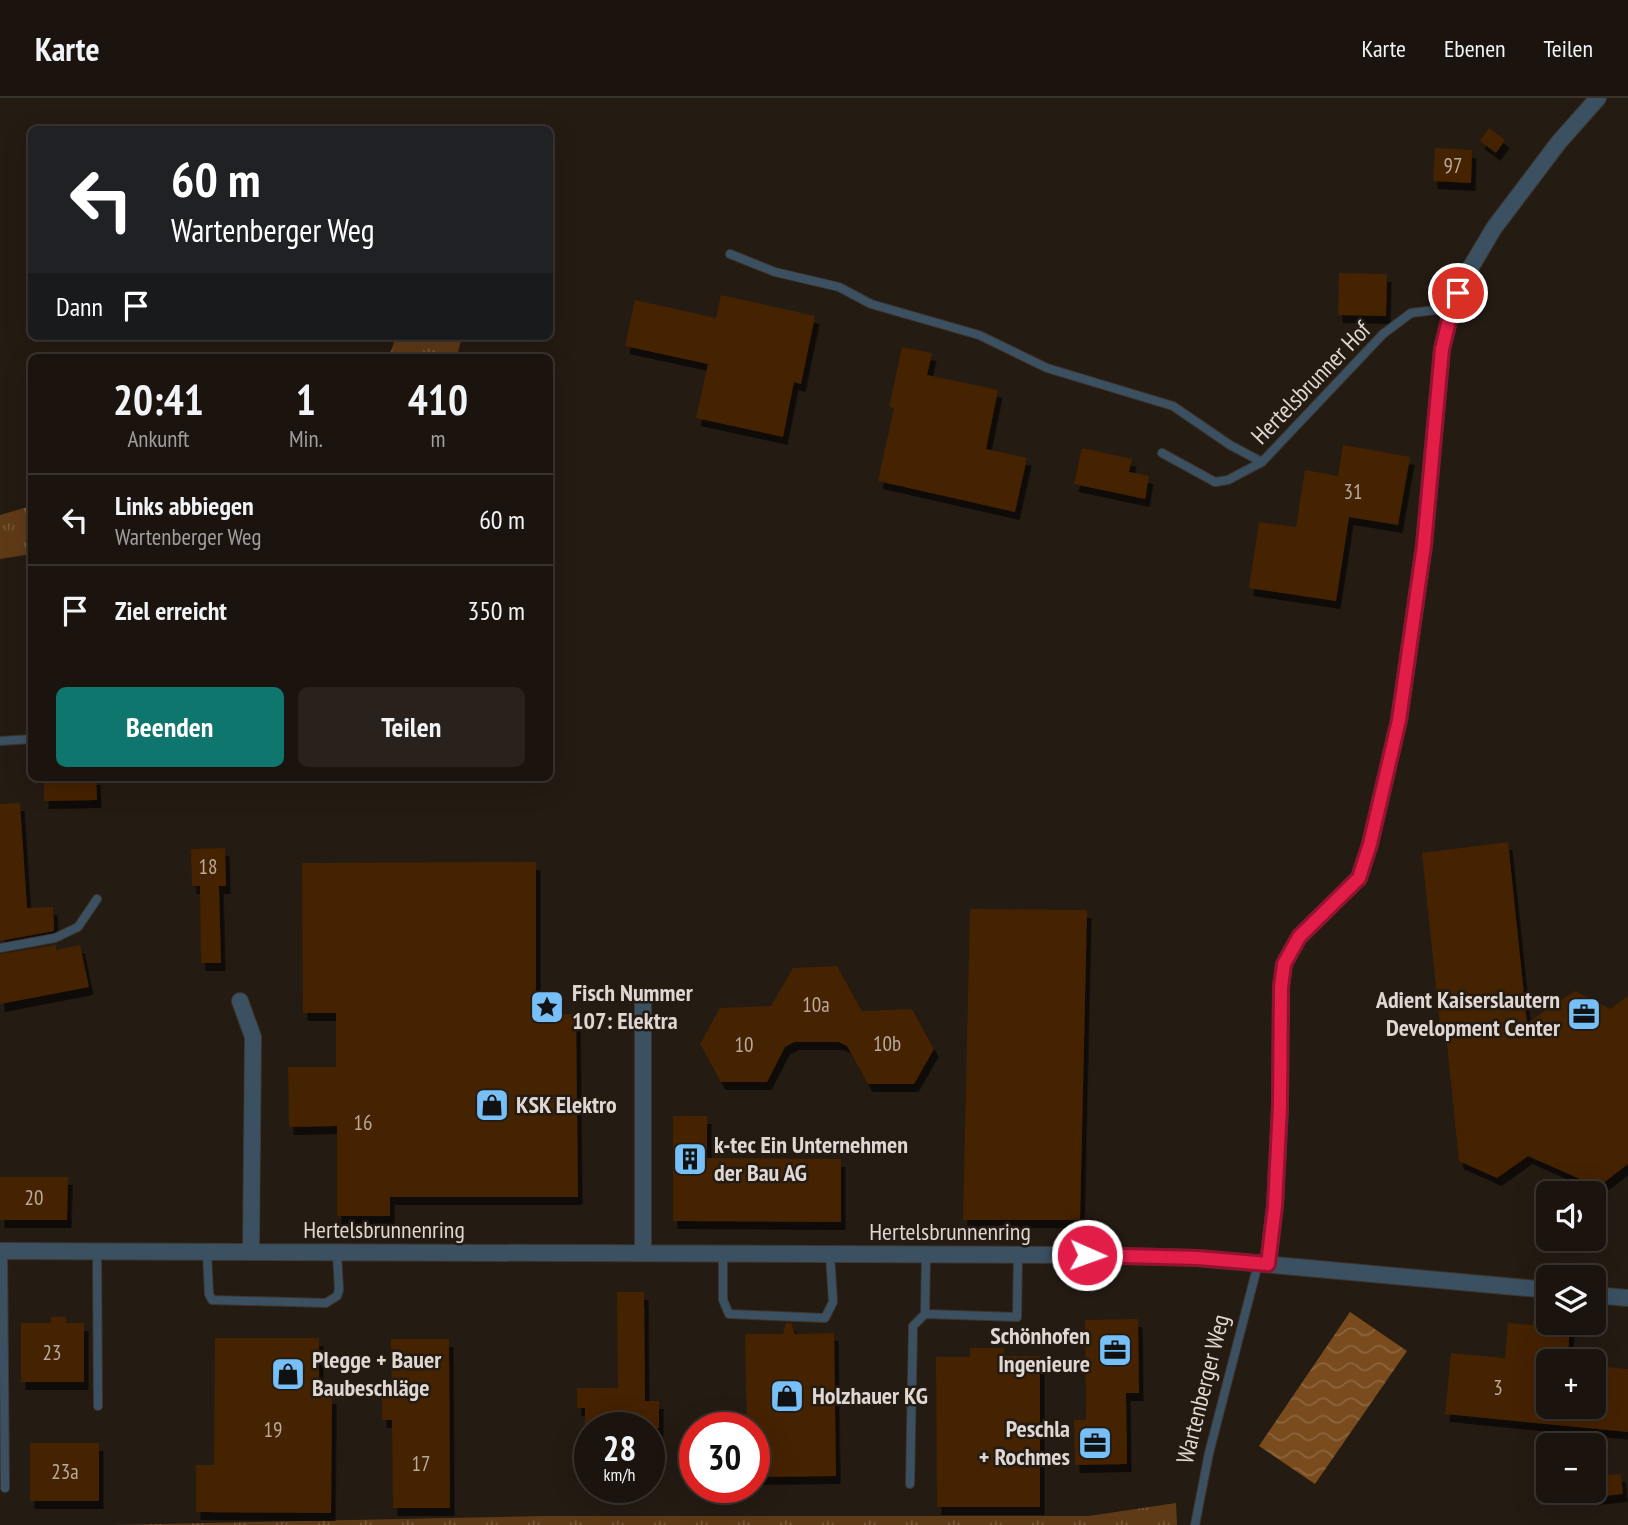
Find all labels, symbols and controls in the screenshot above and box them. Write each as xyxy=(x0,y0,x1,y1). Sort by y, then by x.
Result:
text: Karte xyxy=(35,27,100,70)
text: Karte xyxy=(1362,33,1406,64)
text: Ebenen xyxy=(1444,33,1506,64)
text: Teilen xyxy=(1544,33,1593,64)
text: 60 m xyxy=(171,147,260,211)
house number: 97 xyxy=(1444,152,1462,179)
icon: left xyxy=(56,154,147,245)
text: Wartenberger Weg xyxy=(171,209,375,251)
pin xyxy=(1428,263,1488,323)
icon: arrive xyxy=(1439,274,1477,312)
icon: arrive xyxy=(117,287,155,325)
text: Dann xyxy=(56,290,103,323)
street label: Hertelsbrunner Hof xyxy=(1244,314,1378,451)
text: 20:41 xyxy=(113,372,204,427)
text: 1 xyxy=(296,372,316,427)
text: 410 xyxy=(408,372,468,427)
text: Ankunft xyxy=(127,424,189,453)
text: Min. xyxy=(289,424,323,453)
text: m xyxy=(430,424,445,453)
house number: 31 xyxy=(1344,478,1362,505)
text: Links abbiegen xyxy=(115,489,254,522)
icon: left xyxy=(56,501,94,539)
text: 60 m xyxy=(479,503,525,536)
text: Wartenberger Weg xyxy=(115,522,261,551)
icon: arrive xyxy=(56,592,94,630)
text: Ziel erreicht xyxy=(115,594,227,627)
text: 350 m xyxy=(467,594,525,627)
button: Beenden xyxy=(56,687,284,767)
button: Teilen xyxy=(298,687,525,767)
house number: 18 xyxy=(199,853,217,880)
place label: Fisch Nummer 107: Elektra xyxy=(572,977,694,1036)
place label: Adient Kaiserslautern Development Center xyxy=(1375,984,1561,1043)
place icon: Fisch Nummer 107: Elektra xyxy=(528,988,566,1026)
house number: 10a xyxy=(802,991,830,1018)
office icon: Adient Kaiserslautern Development Center xyxy=(1565,995,1603,1033)
house number: 10b xyxy=(873,1030,901,1057)
house number: 10 xyxy=(735,1031,753,1058)
shop icon: KSK Elektro xyxy=(473,1086,511,1124)
place label: KSK Elektro xyxy=(516,1089,617,1120)
house number: 16 xyxy=(354,1109,372,1136)
place label: k-tec Ein Unternehmen der Bau AG xyxy=(714,1129,908,1188)
building icon: k-tec Ein Unternehmen der Bau AG xyxy=(671,1140,709,1178)
map controls xyxy=(1536,1181,1606,1503)
button: sound xyxy=(1536,1181,1606,1251)
house number: 20 xyxy=(25,1184,43,1211)
street label: Hertelsbrunnenring xyxy=(303,1214,465,1245)
street label: Hertelsbrunnenring xyxy=(869,1216,1031,1247)
position arrow xyxy=(1050,1218,1124,1292)
button: layers xyxy=(1536,1265,1606,1335)
street label: Wartenberger Weg xyxy=(1169,1311,1236,1467)
place label: Schönhofen Ingenieure xyxy=(990,1320,1090,1379)
office icon: Schönhofen Ingenieure xyxy=(1096,1331,1134,1369)
house number: 23 xyxy=(43,1339,61,1366)
place label: Plegge + Bauer Baubeschläge xyxy=(312,1344,442,1403)
button: + xyxy=(1536,1349,1606,1419)
shop icon: Plegge + Bauer Baubeschläge xyxy=(269,1355,307,1393)
house number: 3 xyxy=(1493,1374,1503,1401)
shop icon: Holzhauer KG xyxy=(768,1377,806,1415)
place label: Holzhauer KG xyxy=(812,1380,928,1411)
speed limit sign: 30 xyxy=(679,1412,770,1503)
place label: Peschla + Rochmes xyxy=(979,1413,1070,1472)
house number: 19 xyxy=(264,1416,282,1443)
office icon: Peschla + Rochmes xyxy=(1076,1424,1114,1462)
text: 28 xyxy=(603,1425,636,1471)
button: − xyxy=(1536,1433,1606,1503)
house number: 17 xyxy=(412,1450,430,1477)
house number: 23a xyxy=(51,1458,79,1485)
text: km/h xyxy=(604,1463,635,1486)

